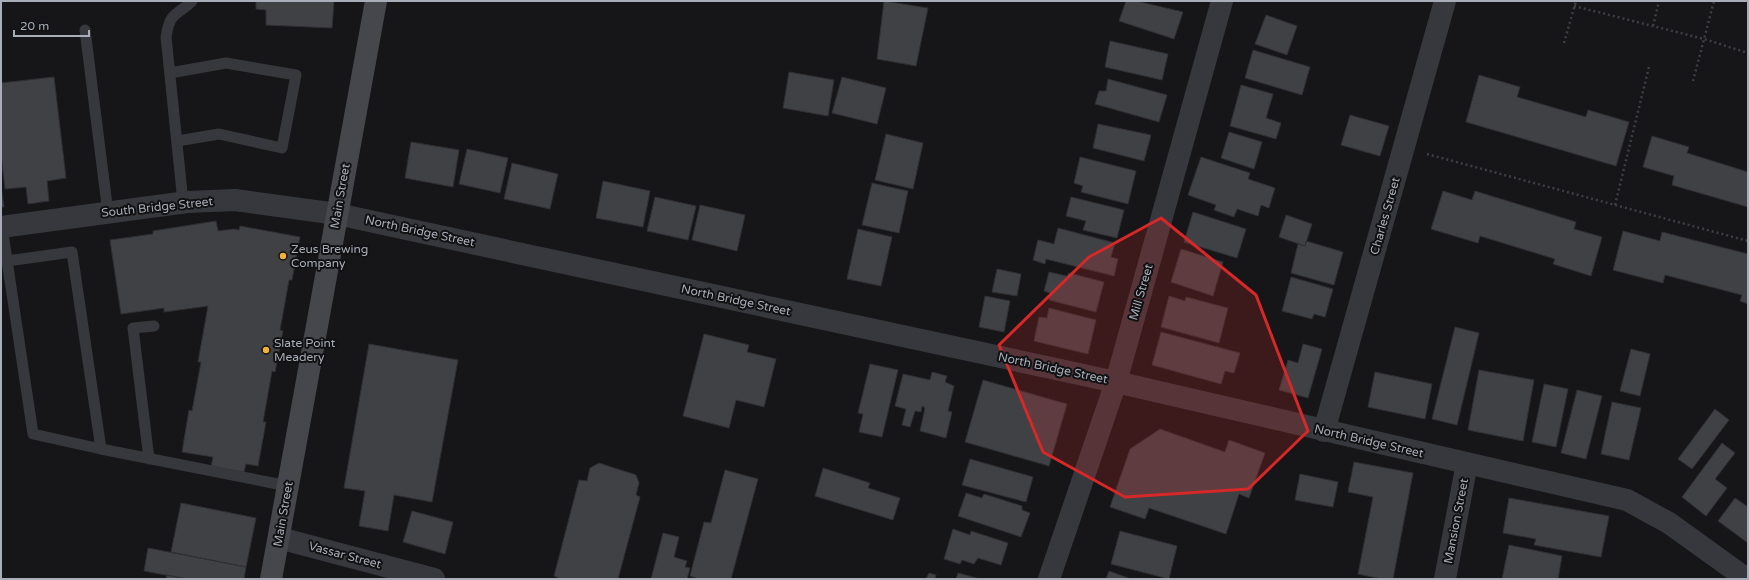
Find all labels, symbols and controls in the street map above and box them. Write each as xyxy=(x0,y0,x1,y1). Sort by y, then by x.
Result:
scale bar xyxy=(14,12,89,38)
text: 20 m xyxy=(20,19,49,33)
street label: Main Street xyxy=(327,162,353,230)
street label: Charles Street xyxy=(1367,175,1403,256)
street label: South Bridge Street xyxy=(100,194,214,220)
street label: North Bridge Street xyxy=(364,213,476,250)
place label: Zeus Brewing Company xyxy=(291,242,368,270)
marker: Zeus Brewing Company xyxy=(278,251,288,261)
street label: Mill Street xyxy=(1126,262,1156,322)
street label: North Bridge Street xyxy=(680,282,792,319)
place label: Slate Point Meadery xyxy=(274,336,336,364)
marker: Slate Point Meadery xyxy=(261,345,271,355)
street label: North Bridge Street xyxy=(997,350,1109,387)
street label: North Bridge Street xyxy=(1313,422,1425,460)
street label: Mansion Street xyxy=(1441,477,1471,565)
street label: Main Street xyxy=(270,480,296,548)
street label: Vassar Street xyxy=(307,539,383,572)

